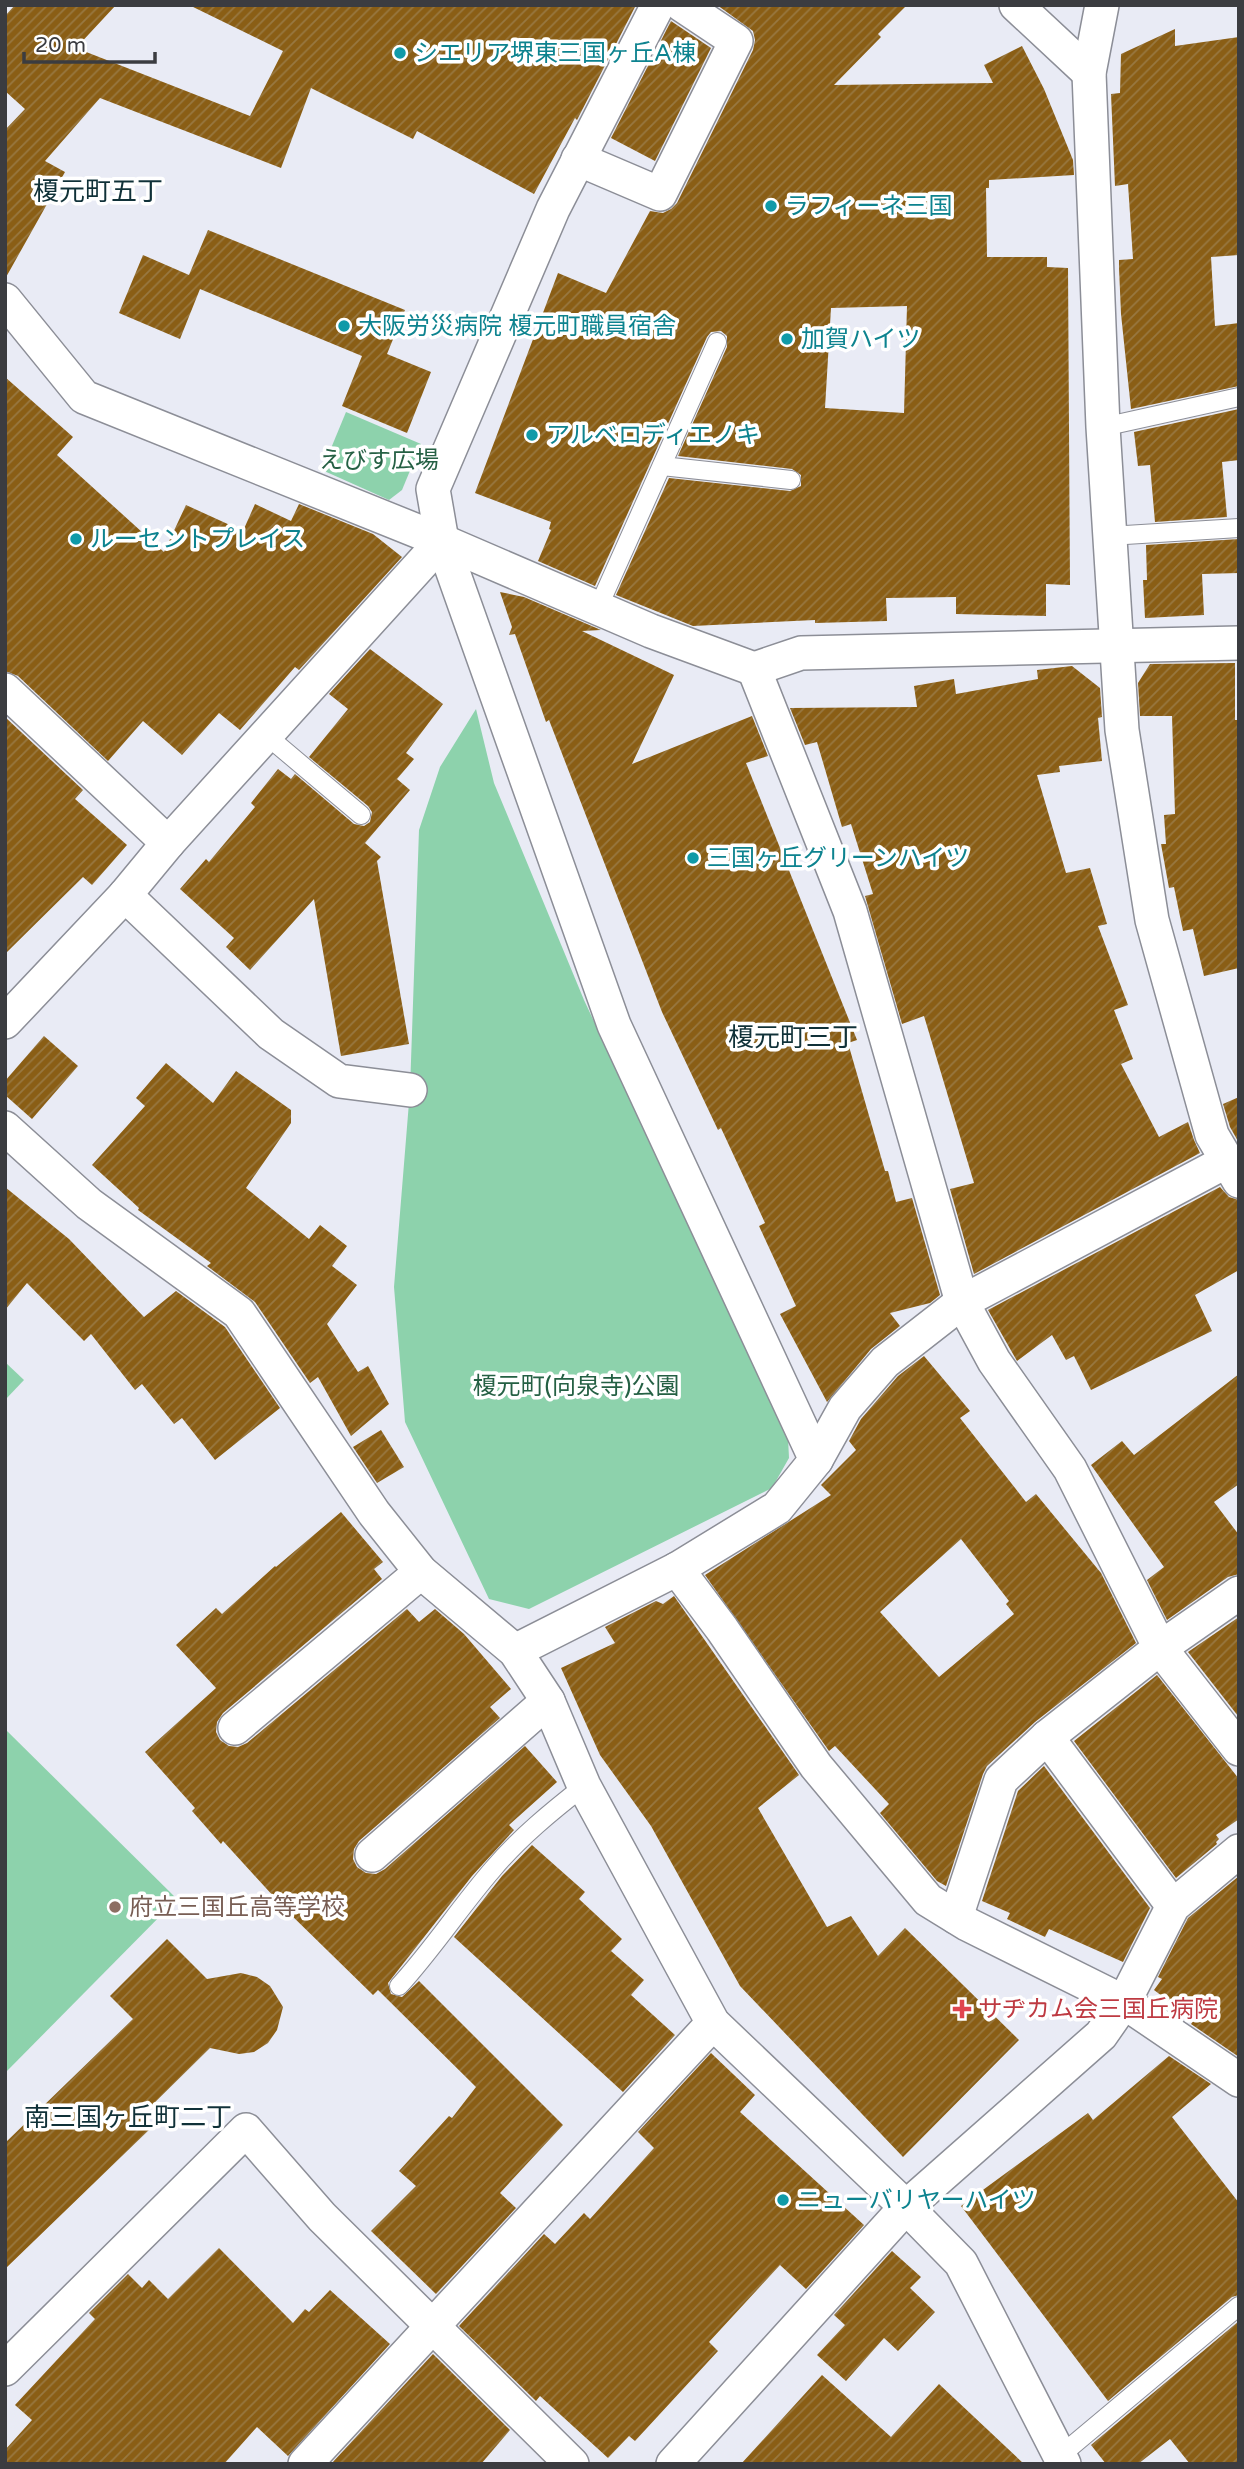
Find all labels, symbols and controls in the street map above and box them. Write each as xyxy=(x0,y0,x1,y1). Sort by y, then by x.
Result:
scale bar xyxy=(24,21,156,65)
text: 20 m xyxy=(35,33,86,58)
place label: シエリア堺東三国ヶ丘A棟 xyxy=(414,39,696,68)
marker: シエリア堺東三国ヶ丘A棟 xyxy=(392,45,408,61)
district label: 榎元町五丁 xyxy=(33,176,163,207)
place label: ラフィーネ三国 xyxy=(785,192,953,221)
marker: ラフィーネ三国 xyxy=(763,198,779,214)
place label: 大阪労災病院 榎元町職員宿舎 xyxy=(358,312,676,341)
marker: 大阪労災病院 榎元町職員宿舎 xyxy=(336,318,352,334)
place label: 加賀ハイツ xyxy=(801,325,921,354)
marker: 加賀ハイツ xyxy=(779,331,795,347)
place label: アルベロディエノキ xyxy=(546,421,760,450)
marker: アルベロディエノキ xyxy=(524,427,540,443)
park label: えびす広場 xyxy=(319,446,439,475)
place label: ルーセントプレイス xyxy=(90,525,305,554)
marker: ルーセントプレイス xyxy=(68,531,84,547)
place label: 三国ヶ丘グリーンハイツ xyxy=(707,844,969,873)
marker: 三国ヶ丘グリーンハイツ xyxy=(685,850,701,866)
district label: 榎元町三丁 xyxy=(728,1022,858,1053)
park label: 榎元町(向泉寺)公園 xyxy=(473,1372,679,1401)
place label: 府立三国丘高等学校 xyxy=(129,1893,345,1922)
marker: 府立三国丘高等学校 xyxy=(107,1899,123,1915)
place label: サヂカム会三国丘病院 xyxy=(978,1995,1218,2024)
marker: サヂカム会三国丘病院 xyxy=(952,1999,972,2019)
district label: 南三国ヶ丘町二丁 xyxy=(24,2102,232,2133)
place label: ニューバリヤーハイツ xyxy=(797,2186,1036,2215)
marker: ニューバリヤーハイツ xyxy=(775,2192,791,2208)

